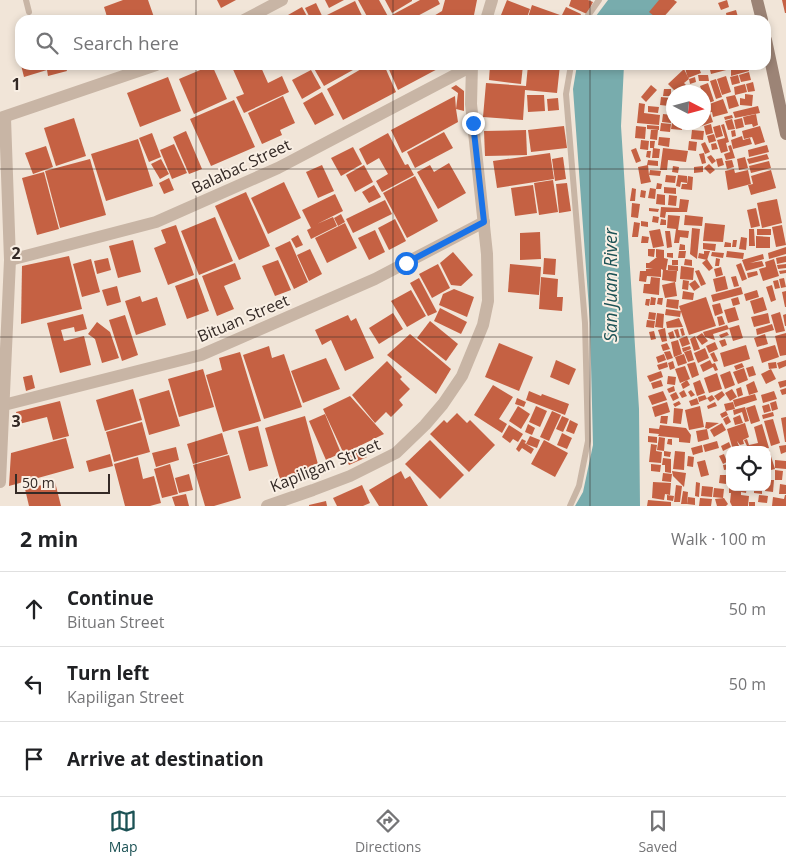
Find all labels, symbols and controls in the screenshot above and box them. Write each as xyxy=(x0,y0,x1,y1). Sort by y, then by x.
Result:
search box xyxy=(15,15,771,70)
icon: search xyxy=(33,29,61,57)
text: Search here xyxy=(73,30,179,56)
text: 1 xyxy=(11,73,21,95)
north arrow xyxy=(666,85,711,130)
route end xyxy=(462,112,485,135)
street label: Balabac Street xyxy=(188,133,295,199)
water label: San Juan River xyxy=(598,227,622,342)
text: 2 xyxy=(11,242,21,264)
route start xyxy=(395,252,418,275)
street label: Bituan Street xyxy=(194,289,292,347)
text: 3 xyxy=(11,410,21,432)
street label: Kapiligan Street xyxy=(267,433,384,497)
map controls xyxy=(726,446,771,491)
button: locate xyxy=(726,446,771,491)
scale bar xyxy=(15,471,110,494)
text: 50 m xyxy=(22,473,55,492)
text: 2 min xyxy=(20,525,78,553)
text: Walk · 100 m xyxy=(671,528,766,550)
text: Continue xyxy=(67,585,154,611)
icon: ahead xyxy=(20,595,48,623)
text: 50 m xyxy=(729,598,766,620)
text: Bituan Street xyxy=(67,611,164,633)
text: Turn left xyxy=(67,660,149,686)
icon: left xyxy=(20,670,48,698)
text: 50 m xyxy=(729,673,766,695)
text: Kapiligan Street xyxy=(67,686,184,708)
icon: arrive xyxy=(20,745,48,773)
text: Arrive at destination xyxy=(67,746,264,772)
tab: Map xyxy=(109,807,138,856)
tab: Directions xyxy=(355,807,421,856)
tab: Saved xyxy=(638,807,677,856)

